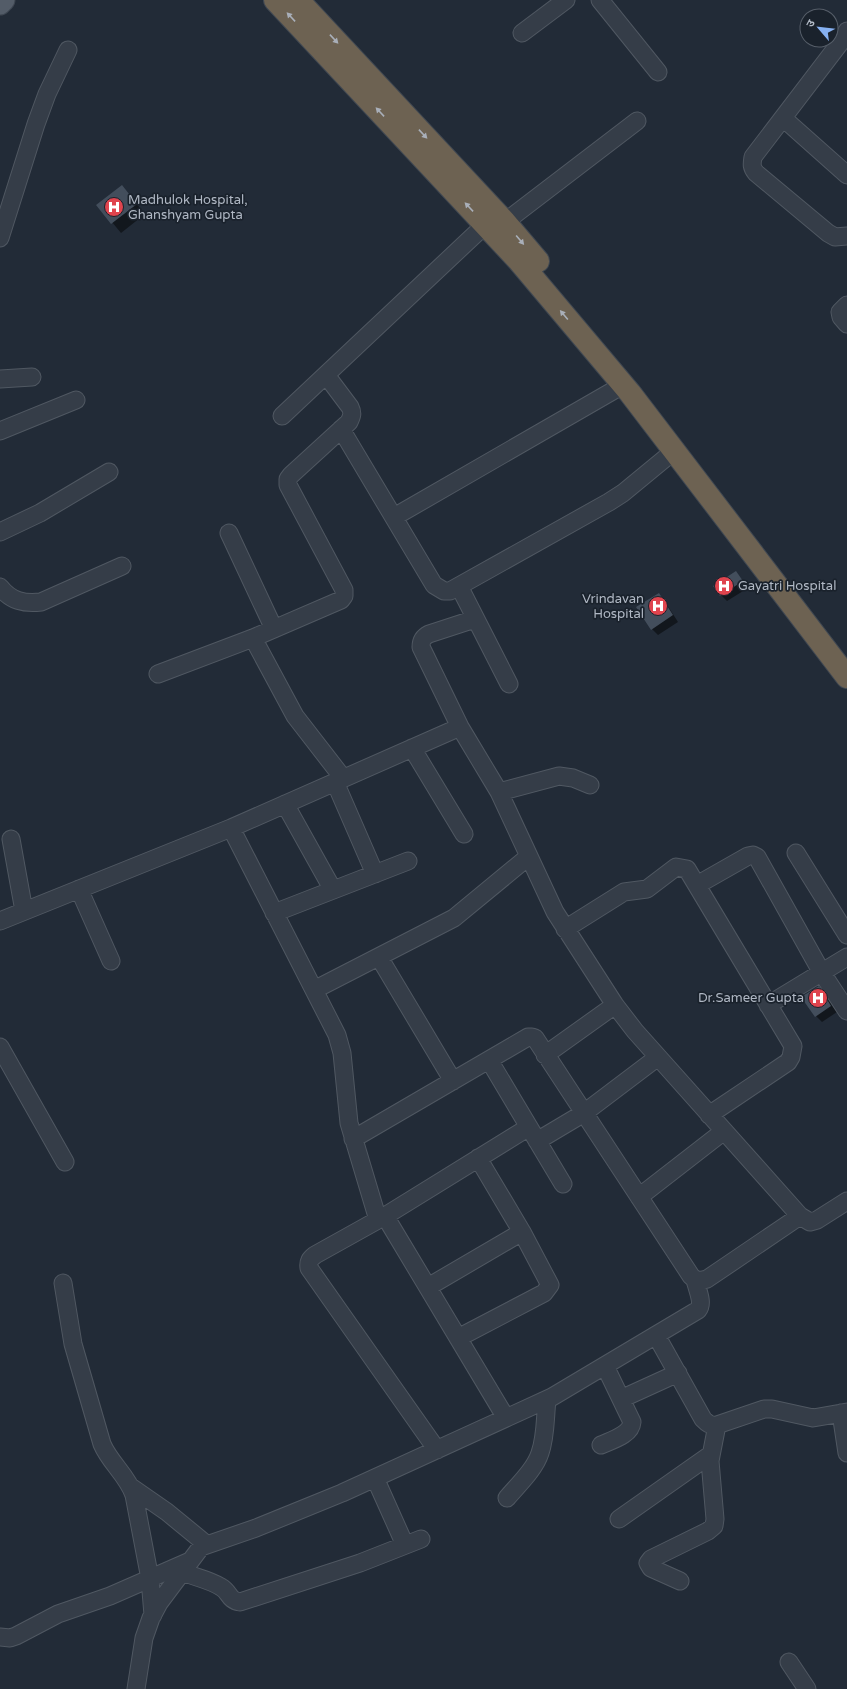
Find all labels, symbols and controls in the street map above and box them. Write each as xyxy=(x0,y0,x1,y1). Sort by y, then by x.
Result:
north arrow xyxy=(799,8,839,48)
one-way arrow xyxy=(287,12,296,23)
text: उ xyxy=(803,17,818,29)
one-way arrow xyxy=(329,34,339,44)
one-way arrow xyxy=(376,108,385,117)
one-way arrow xyxy=(418,129,428,139)
place label: Madhulok Hospital, Ghanshyam Gupta xyxy=(128,192,248,223)
hospital icon: Madhulok Hospital, Ghanshyam Gupta xyxy=(103,196,125,218)
one-way arrow xyxy=(464,202,474,212)
one-way arrow xyxy=(516,235,524,245)
one-way arrow xyxy=(560,310,569,321)
hospital icon: Gayatri Hospital xyxy=(713,575,735,597)
place label: Gayatri Hospital xyxy=(738,578,836,594)
place label: Vrindavan Hospital xyxy=(582,591,644,622)
hospital icon: Vrindavan Hospital xyxy=(647,595,669,617)
hospital icon: Dr.Sameer Gupta xyxy=(807,987,829,1009)
place label: Dr.Sameer Gupta xyxy=(698,990,804,1006)

